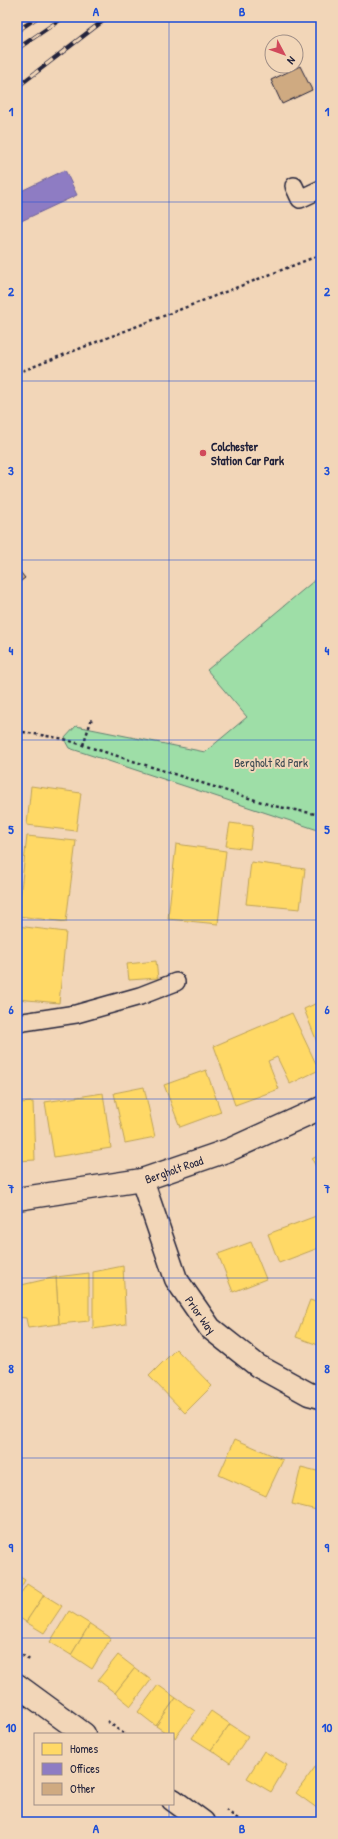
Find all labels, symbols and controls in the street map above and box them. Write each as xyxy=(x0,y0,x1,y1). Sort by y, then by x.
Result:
text: A xyxy=(93,2,100,20)
text: B xyxy=(239,2,246,20)
north arrow xyxy=(264,34,304,74)
text: N xyxy=(284,54,299,67)
text: 1 xyxy=(9,102,14,120)
text: 1 xyxy=(325,102,330,120)
text: 2 xyxy=(8,282,15,300)
text: 2 xyxy=(324,282,331,300)
place label: Colchester Station Car Park xyxy=(211,438,284,469)
marker: Colchester Station Car Park xyxy=(198,448,208,458)
text: 3 xyxy=(8,461,14,479)
text: 3 xyxy=(324,461,330,479)
text: 4 xyxy=(9,641,14,659)
text: 4 xyxy=(325,641,330,659)
park label: Bergholt Rd Park xyxy=(234,754,308,771)
text: 5 xyxy=(8,820,14,838)
text: 5 xyxy=(324,820,330,838)
text: 6 xyxy=(8,1000,14,1018)
text: 6 xyxy=(324,1000,330,1018)
street label: Bergholt Road xyxy=(142,1151,205,1187)
text: 7 xyxy=(7,1179,15,1197)
text: 7 xyxy=(323,1179,331,1197)
street label: Prior Way xyxy=(182,1292,219,1338)
text: 8 xyxy=(8,1359,14,1377)
text: 8 xyxy=(324,1359,330,1377)
text: 9 xyxy=(9,1538,14,1556)
text: 9 xyxy=(325,1538,330,1556)
text: 10 xyxy=(6,1718,16,1736)
text: 10 xyxy=(322,1718,332,1736)
legend xyxy=(34,1733,174,1805)
text: Homes xyxy=(70,1740,98,1757)
text: Offices xyxy=(70,1760,100,1777)
text: Other xyxy=(70,1780,96,1797)
text: A xyxy=(93,1819,100,1837)
text: B xyxy=(239,1819,246,1837)

